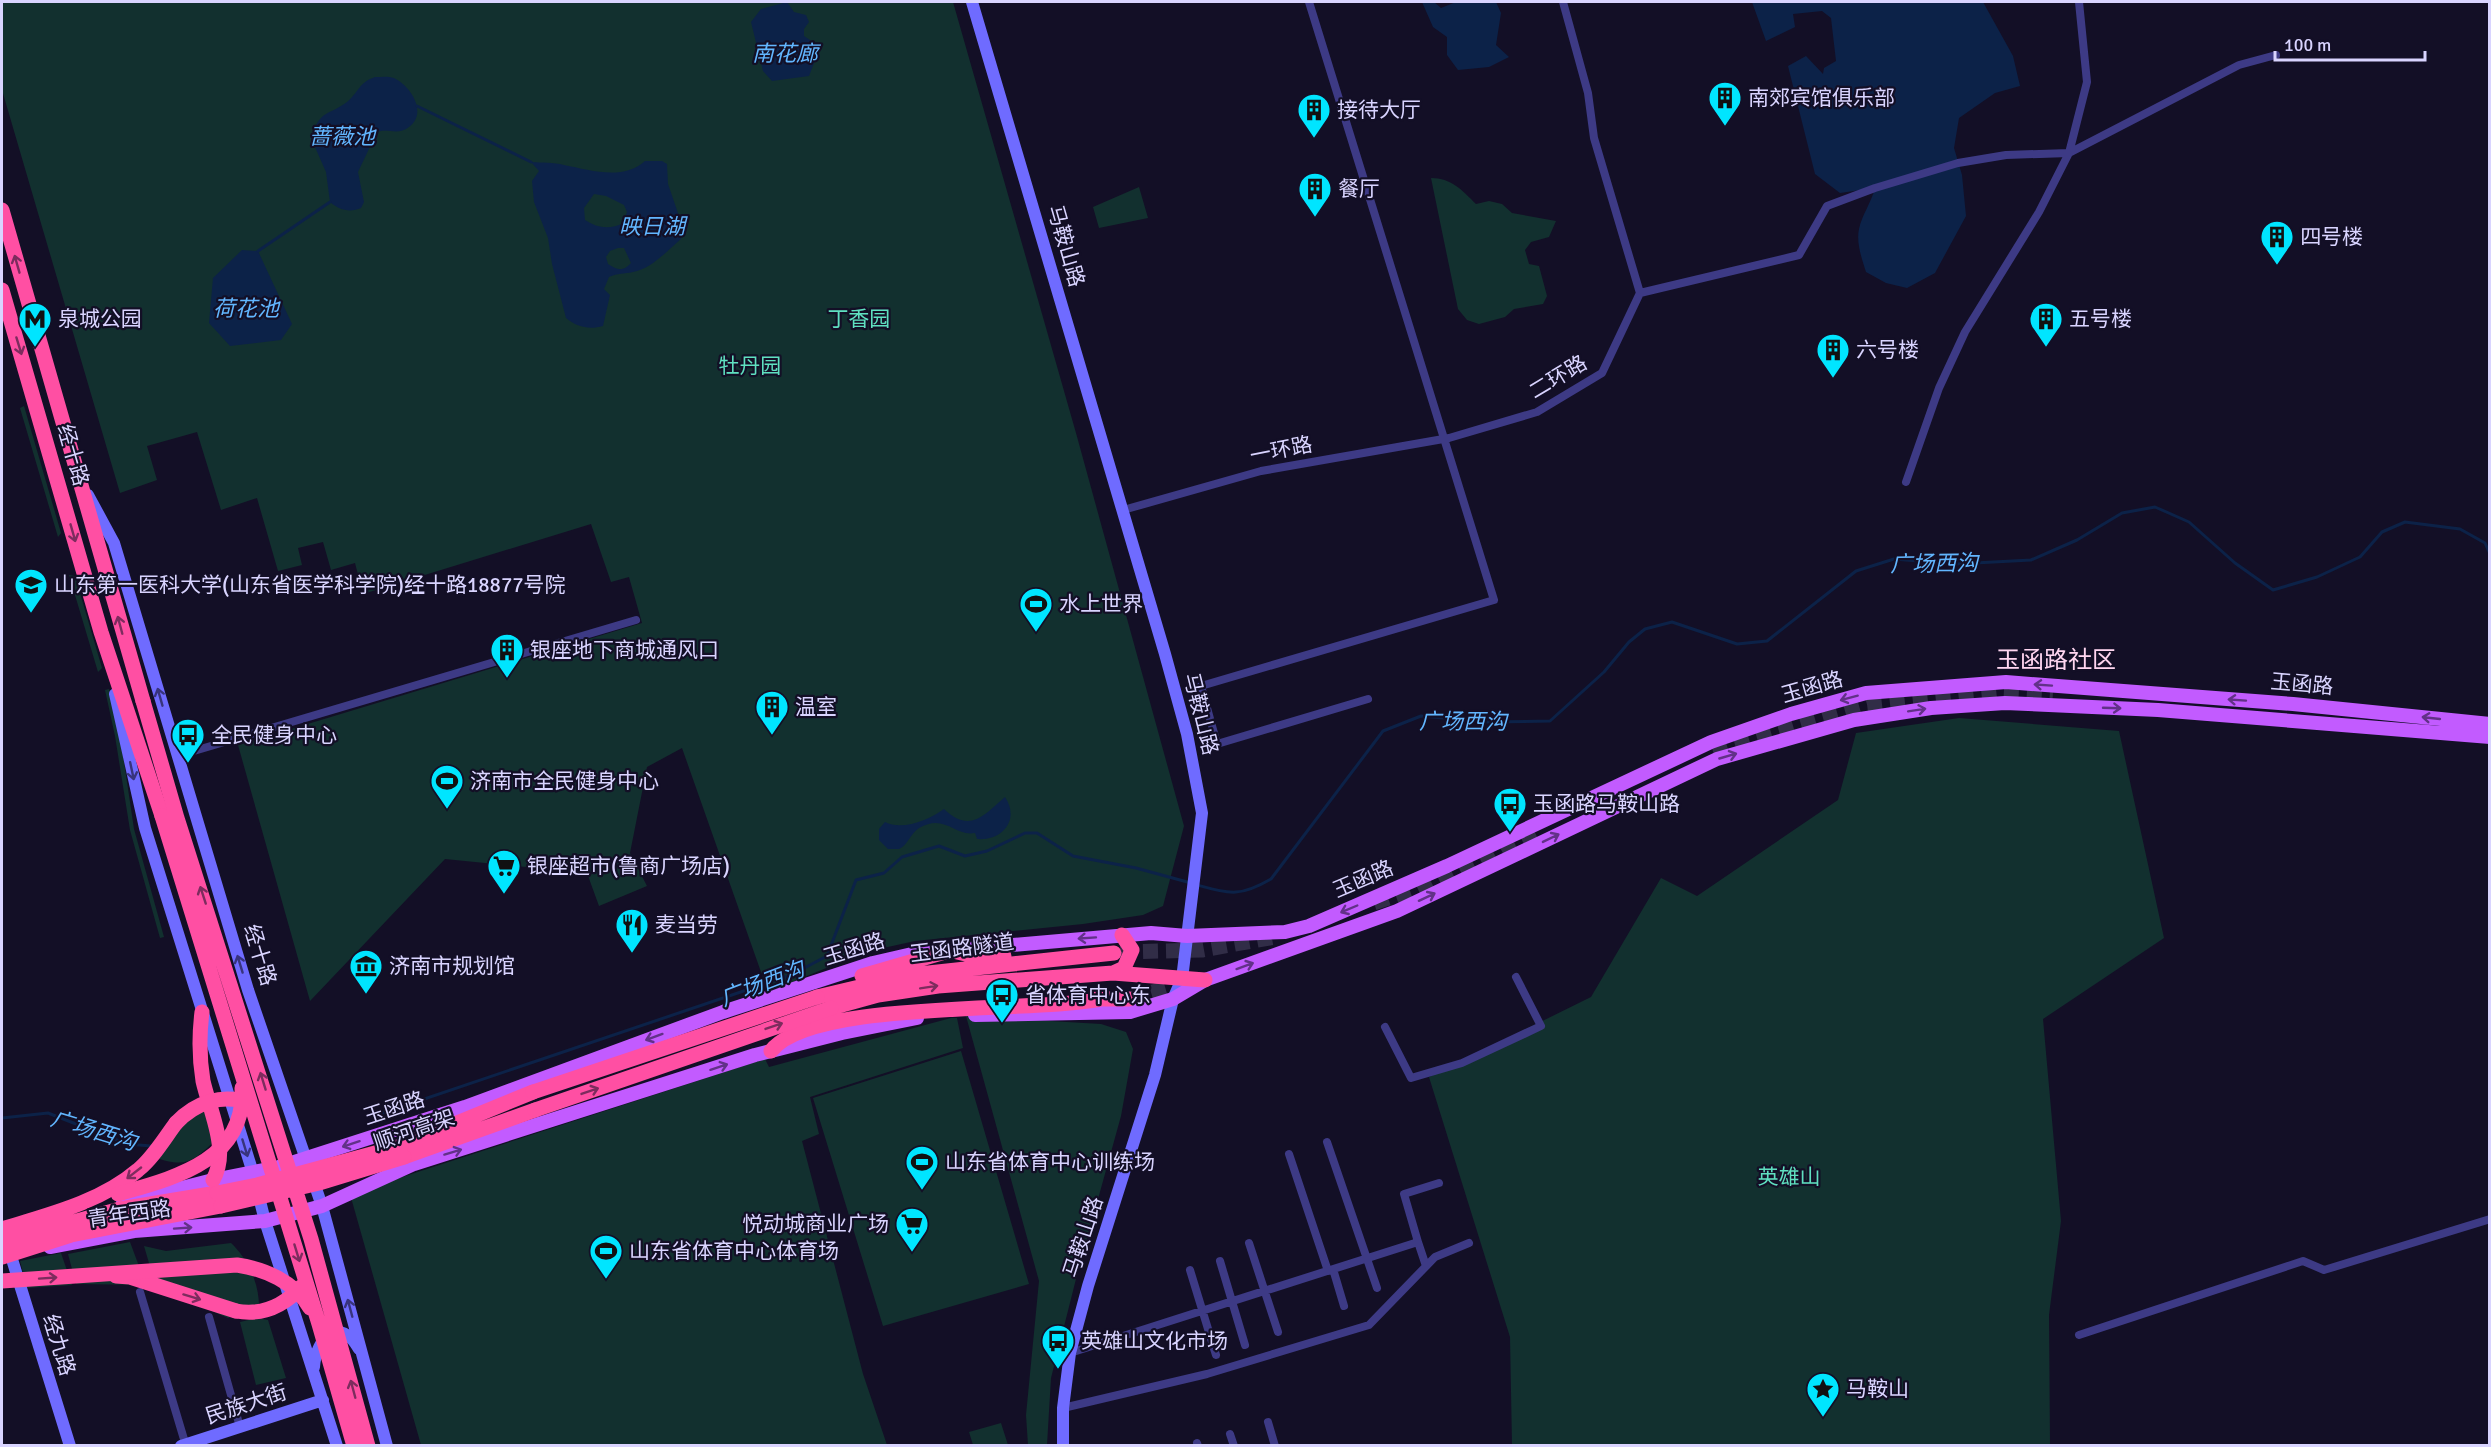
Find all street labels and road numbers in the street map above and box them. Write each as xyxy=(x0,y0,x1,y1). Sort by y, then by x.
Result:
street label: 马鞍山路 xyxy=(1042,202,1090,290)
street label: 二环路 xyxy=(1524,350,1592,404)
street label: 经十路 xyxy=(52,421,94,489)
street label: 一环路 xyxy=(1248,431,1314,469)
street label: 玉函路 xyxy=(1778,666,1846,708)
street label: 玉函路 xyxy=(2269,668,2335,700)
street label: 马鞍山路 xyxy=(1178,670,1224,758)
street label: 玉函路 xyxy=(1329,855,1397,903)
street label: 经十路 xyxy=(238,921,282,989)
street label: 玉函路 xyxy=(820,927,888,971)
street label: 玉函路隧道 xyxy=(908,929,1016,967)
street label: 玉函路 xyxy=(360,1086,428,1130)
street label: 顺河高架 xyxy=(370,1104,458,1156)
street label: 马鞍山路 xyxy=(1058,1193,1108,1281)
street label: 青年西路 xyxy=(86,1195,172,1233)
street label: 经九路 xyxy=(37,1311,81,1379)
street label: 民族大街 xyxy=(202,1379,290,1429)

